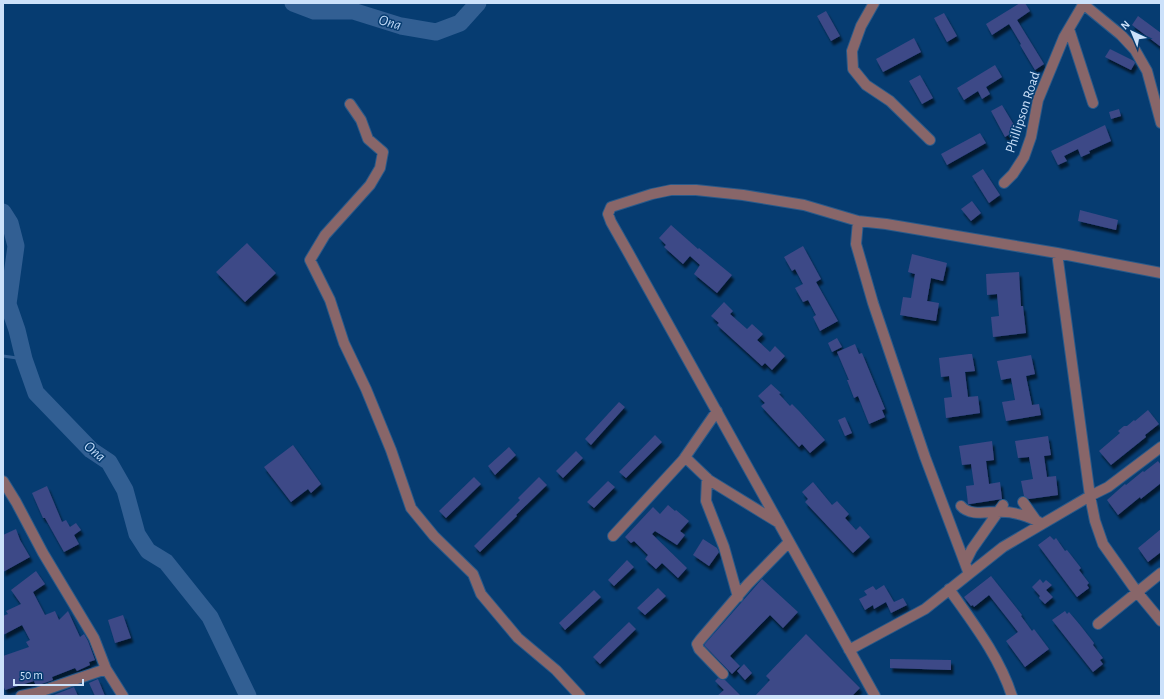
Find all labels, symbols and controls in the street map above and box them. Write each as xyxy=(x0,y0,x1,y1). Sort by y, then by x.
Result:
water label: Ona xyxy=(377,12,403,33)
north arrow xyxy=(1112,12,1152,52)
text: N xyxy=(1119,19,1132,32)
street label: Phillipson Road xyxy=(1003,70,1043,155)
water label: Ona xyxy=(81,438,108,464)
scale bar xyxy=(14,661,83,687)
text: 50 m xyxy=(20,669,43,681)

